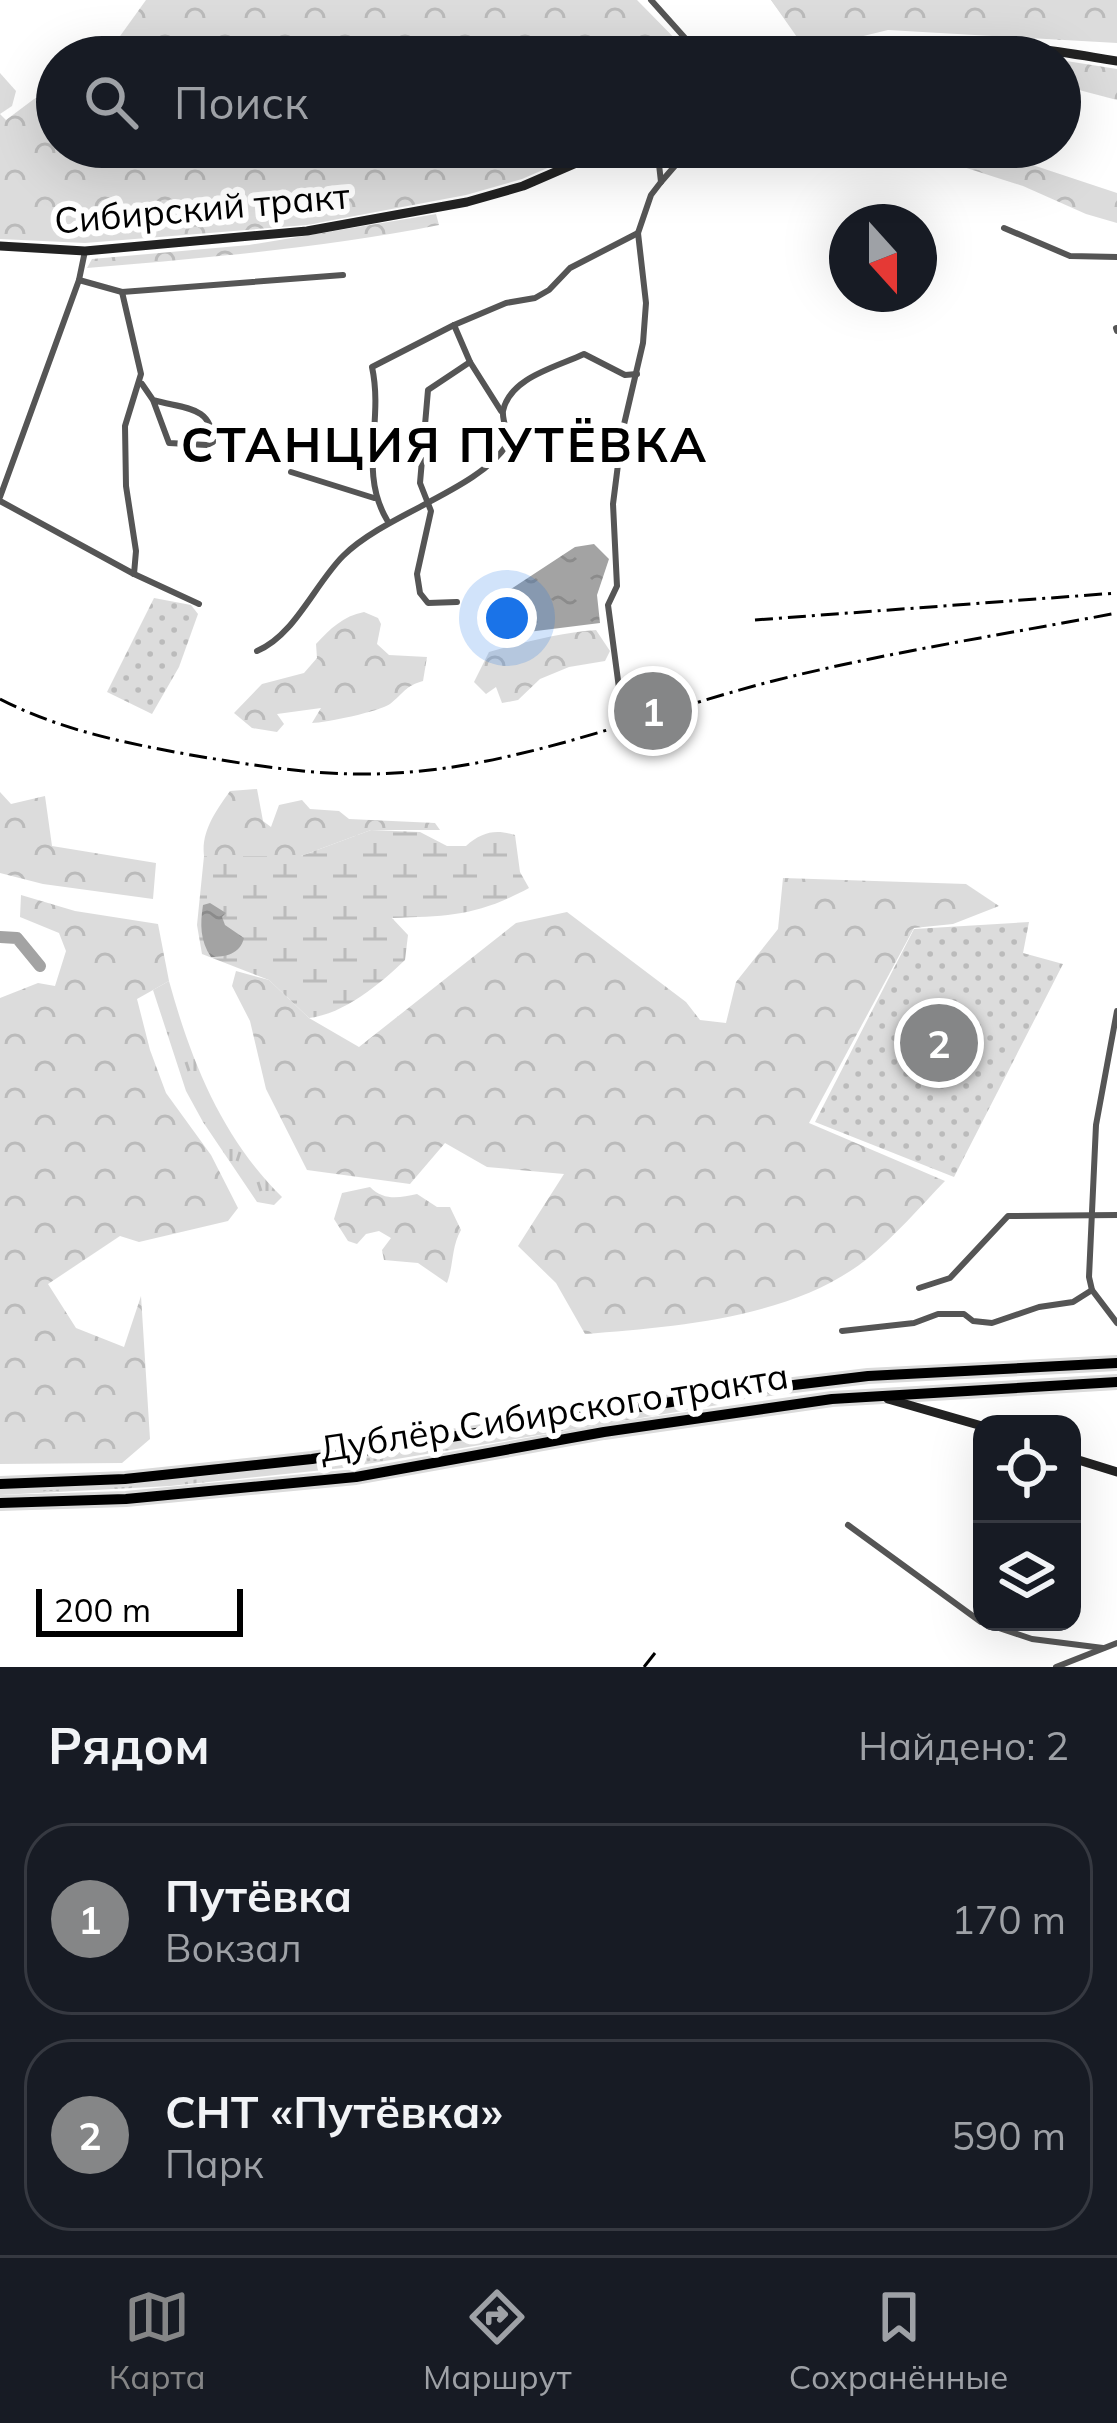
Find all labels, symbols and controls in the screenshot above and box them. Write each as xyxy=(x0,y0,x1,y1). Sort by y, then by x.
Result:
search box xyxy=(36,36,1081,168)
icon: search xyxy=(78,69,144,135)
text: Поиск xyxy=(174,74,308,130)
street label: Сибирский тракт xyxy=(52,172,352,243)
north arrow xyxy=(829,204,937,312)
district label: СТАНЦИЯ ПУТЁВКА xyxy=(181,414,709,474)
your location xyxy=(477,588,537,648)
pin: 1 xyxy=(614,666,692,756)
pin: 2 xyxy=(900,998,978,1088)
street label: Дублёр Сибирского тракта xyxy=(316,1352,791,1471)
map controls xyxy=(973,1415,1081,1631)
button: locate xyxy=(973,1415,1081,1523)
button: layers xyxy=(973,1523,1081,1631)
scale bar xyxy=(36,1583,243,1636)
text: 200 m xyxy=(54,1589,151,1630)
text: Рядом xyxy=(48,1713,210,1777)
text: Найдено: 2 xyxy=(858,1721,1069,1770)
text: Путёвка xyxy=(165,1867,352,1923)
text: 1 xyxy=(78,1895,102,1944)
text: 170 m xyxy=(951,1895,1066,1944)
text: Вокзал xyxy=(165,1923,302,1972)
text: СНТ «Путёвка» xyxy=(165,2083,503,2139)
text: 2 xyxy=(78,2111,102,2160)
text: 590 m xyxy=(951,2111,1066,2160)
text: Парк xyxy=(165,2139,263,2188)
tab: Карта xyxy=(109,2284,206,2397)
tab: Маршрут xyxy=(423,2284,571,2397)
tab: Сохранённые xyxy=(789,2284,1008,2397)

